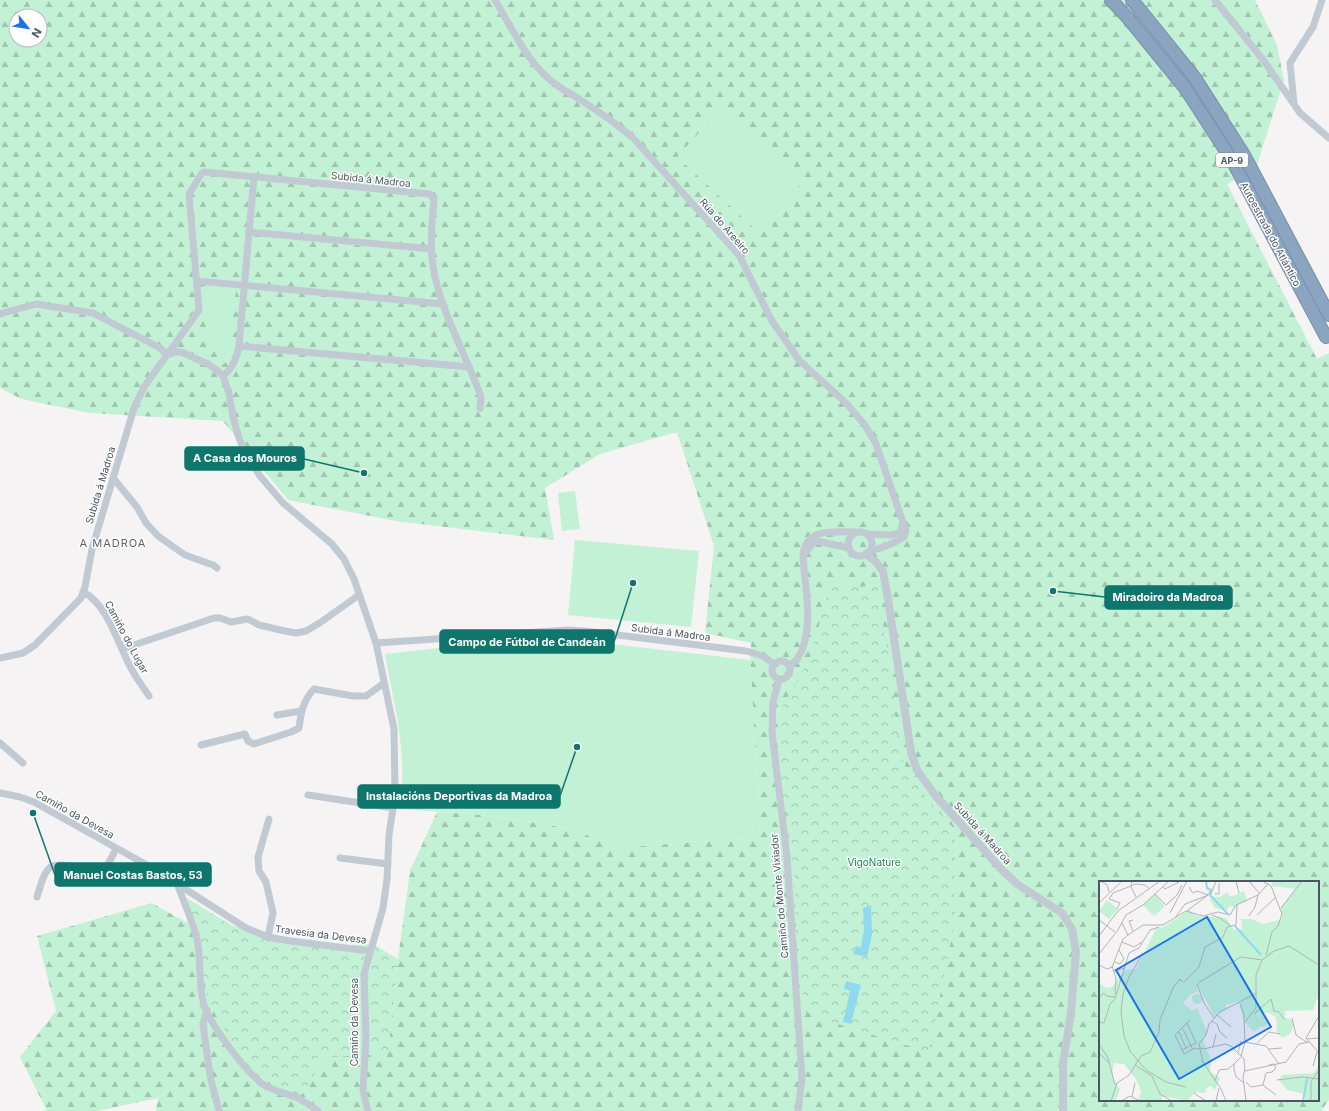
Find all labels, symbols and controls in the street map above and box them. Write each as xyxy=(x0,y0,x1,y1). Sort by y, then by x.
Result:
north arrow xyxy=(8,8,48,48)
text: N xyxy=(29,26,45,40)
road number: AP-9 xyxy=(1216,153,1248,167)
street label: Subida á Madroa xyxy=(331,169,411,189)
street label: Autoestrada do Atlántico xyxy=(1238,180,1304,288)
street label: Rúa do Areeiro xyxy=(698,196,752,256)
street label: Subida á Madroa xyxy=(83,445,117,525)
callout: A Casa dos Mouros xyxy=(185,447,304,470)
text: A Casa dos Mouros xyxy=(193,451,297,465)
district label: A MADROA xyxy=(80,536,146,550)
callout: Miradoiro da Madroa xyxy=(1105,586,1232,609)
text: Miradoiro da Madroa xyxy=(1112,590,1224,604)
street label: Camiño do Lugar xyxy=(103,598,151,676)
street label: Subida á Madroa xyxy=(631,621,711,643)
callout: Campo de Fútbol de Candeán xyxy=(440,630,614,653)
text: Campo de Fútbol de Candeán xyxy=(448,635,606,649)
callout: Instalacións Deportivas da Madroa xyxy=(358,785,560,808)
street label: Camiño da Devesa xyxy=(33,787,117,841)
text: Instalacións Deportivas da Madroa xyxy=(366,789,552,803)
street label: Subida á Madroa xyxy=(952,799,1014,867)
street label: Camiño do Monte Vixiador xyxy=(768,833,790,959)
park label: VigoNature xyxy=(847,856,901,868)
callout: Manuel Costas Bastos, 53 xyxy=(55,863,211,886)
text: Manuel Costas Bastos, 53 xyxy=(63,868,203,882)
inset map xyxy=(1099,881,1319,1101)
street label: Travesia da Devesa xyxy=(275,922,367,946)
street label: Camiño da Devesa xyxy=(348,978,360,1066)

